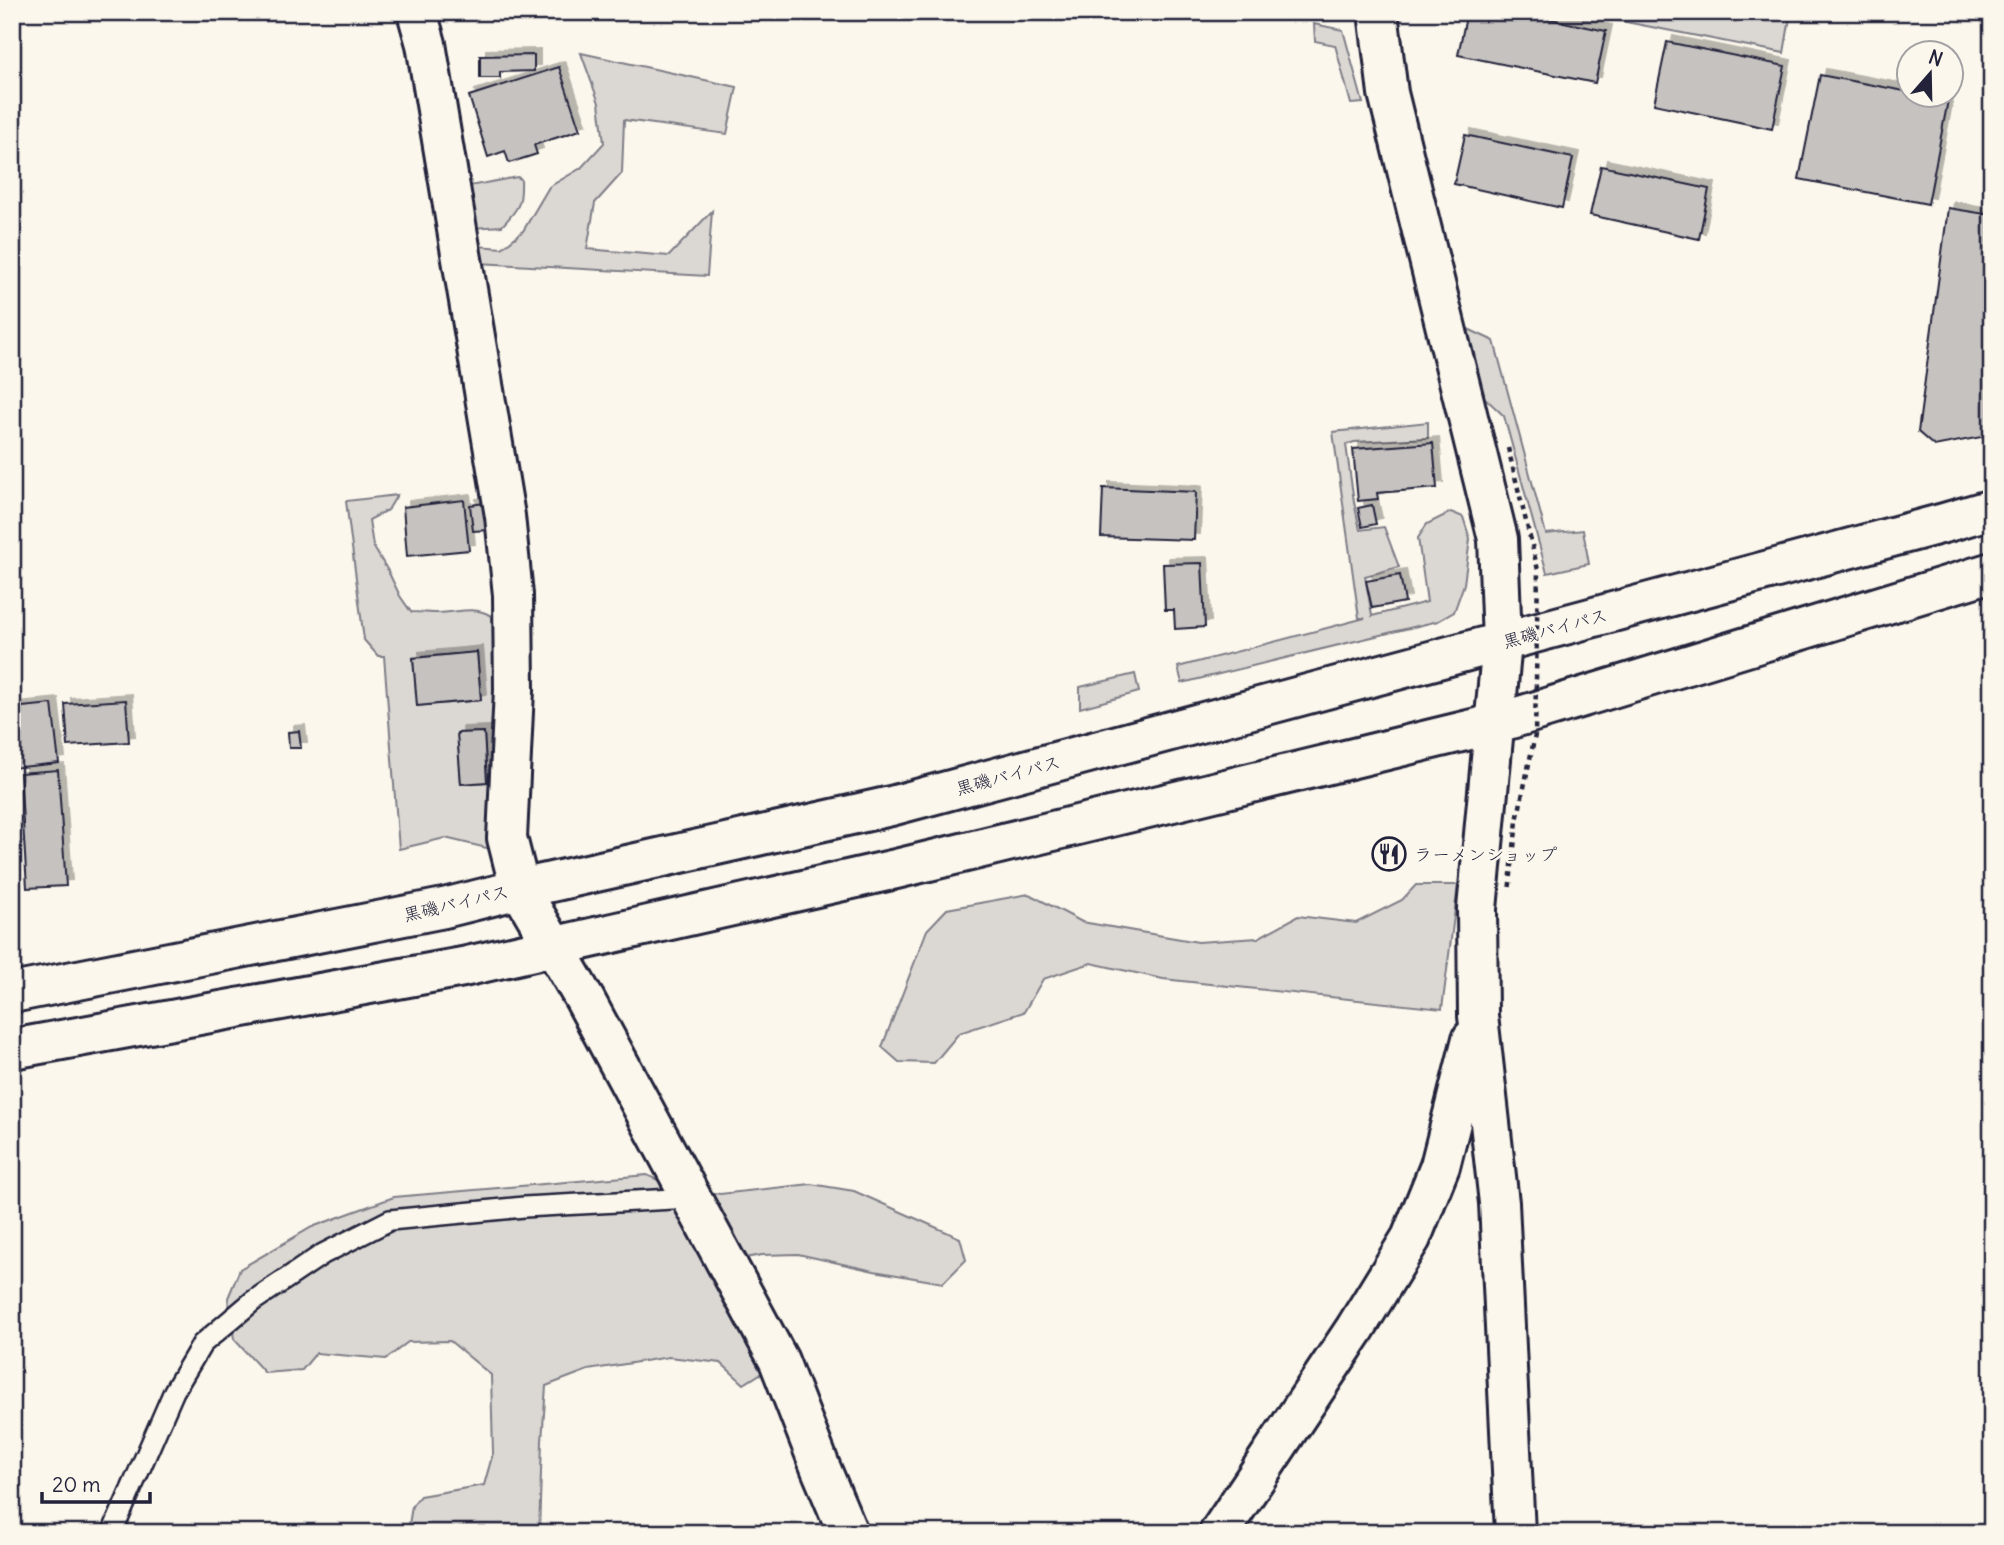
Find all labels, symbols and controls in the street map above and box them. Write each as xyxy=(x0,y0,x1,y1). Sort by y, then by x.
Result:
north arrow xyxy=(1896,38,1966,108)
text: N xyxy=(1926,45,1946,72)
street label: 黒磯バイパス xyxy=(1500,603,1610,653)
street label: 黒磯バイパス xyxy=(953,750,1063,800)
restaurant icon: ラーメンショップ xyxy=(1370,835,1408,873)
place label: ラーメンショップ xyxy=(1414,843,1557,866)
street label: 黒磯バイパス xyxy=(401,880,511,926)
scale bar xyxy=(42,1461,150,1505)
text: 20 m xyxy=(52,1471,101,1498)

